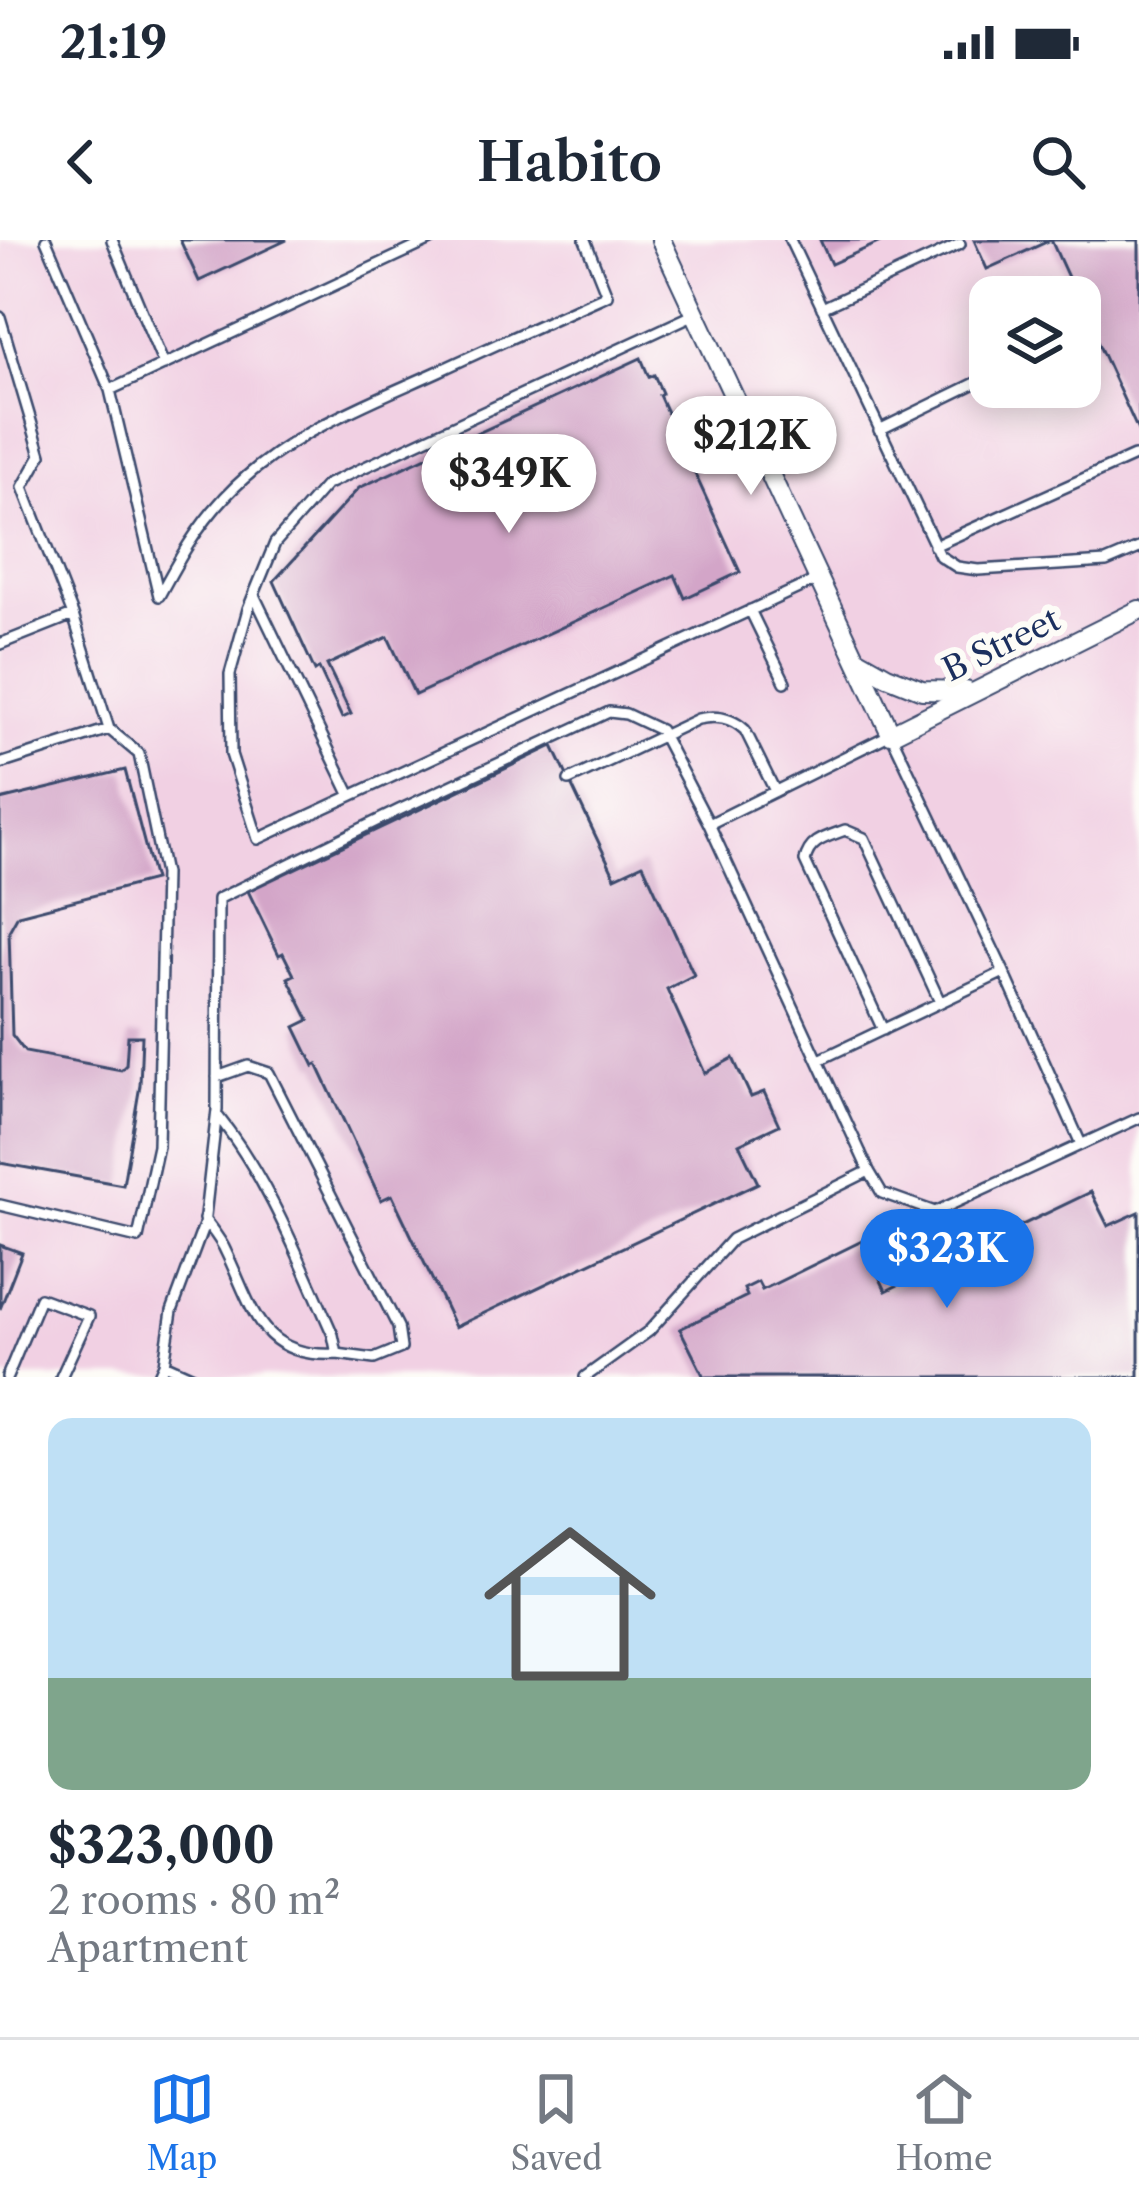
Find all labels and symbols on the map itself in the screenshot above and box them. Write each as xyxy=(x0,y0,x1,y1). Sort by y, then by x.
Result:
pin: $212K xyxy=(667,396,835,498)
pin: $349K xyxy=(425,434,593,536)
street label: B Street xyxy=(936,598,1067,690)
pin: $323K xyxy=(863,1209,1031,1311)

